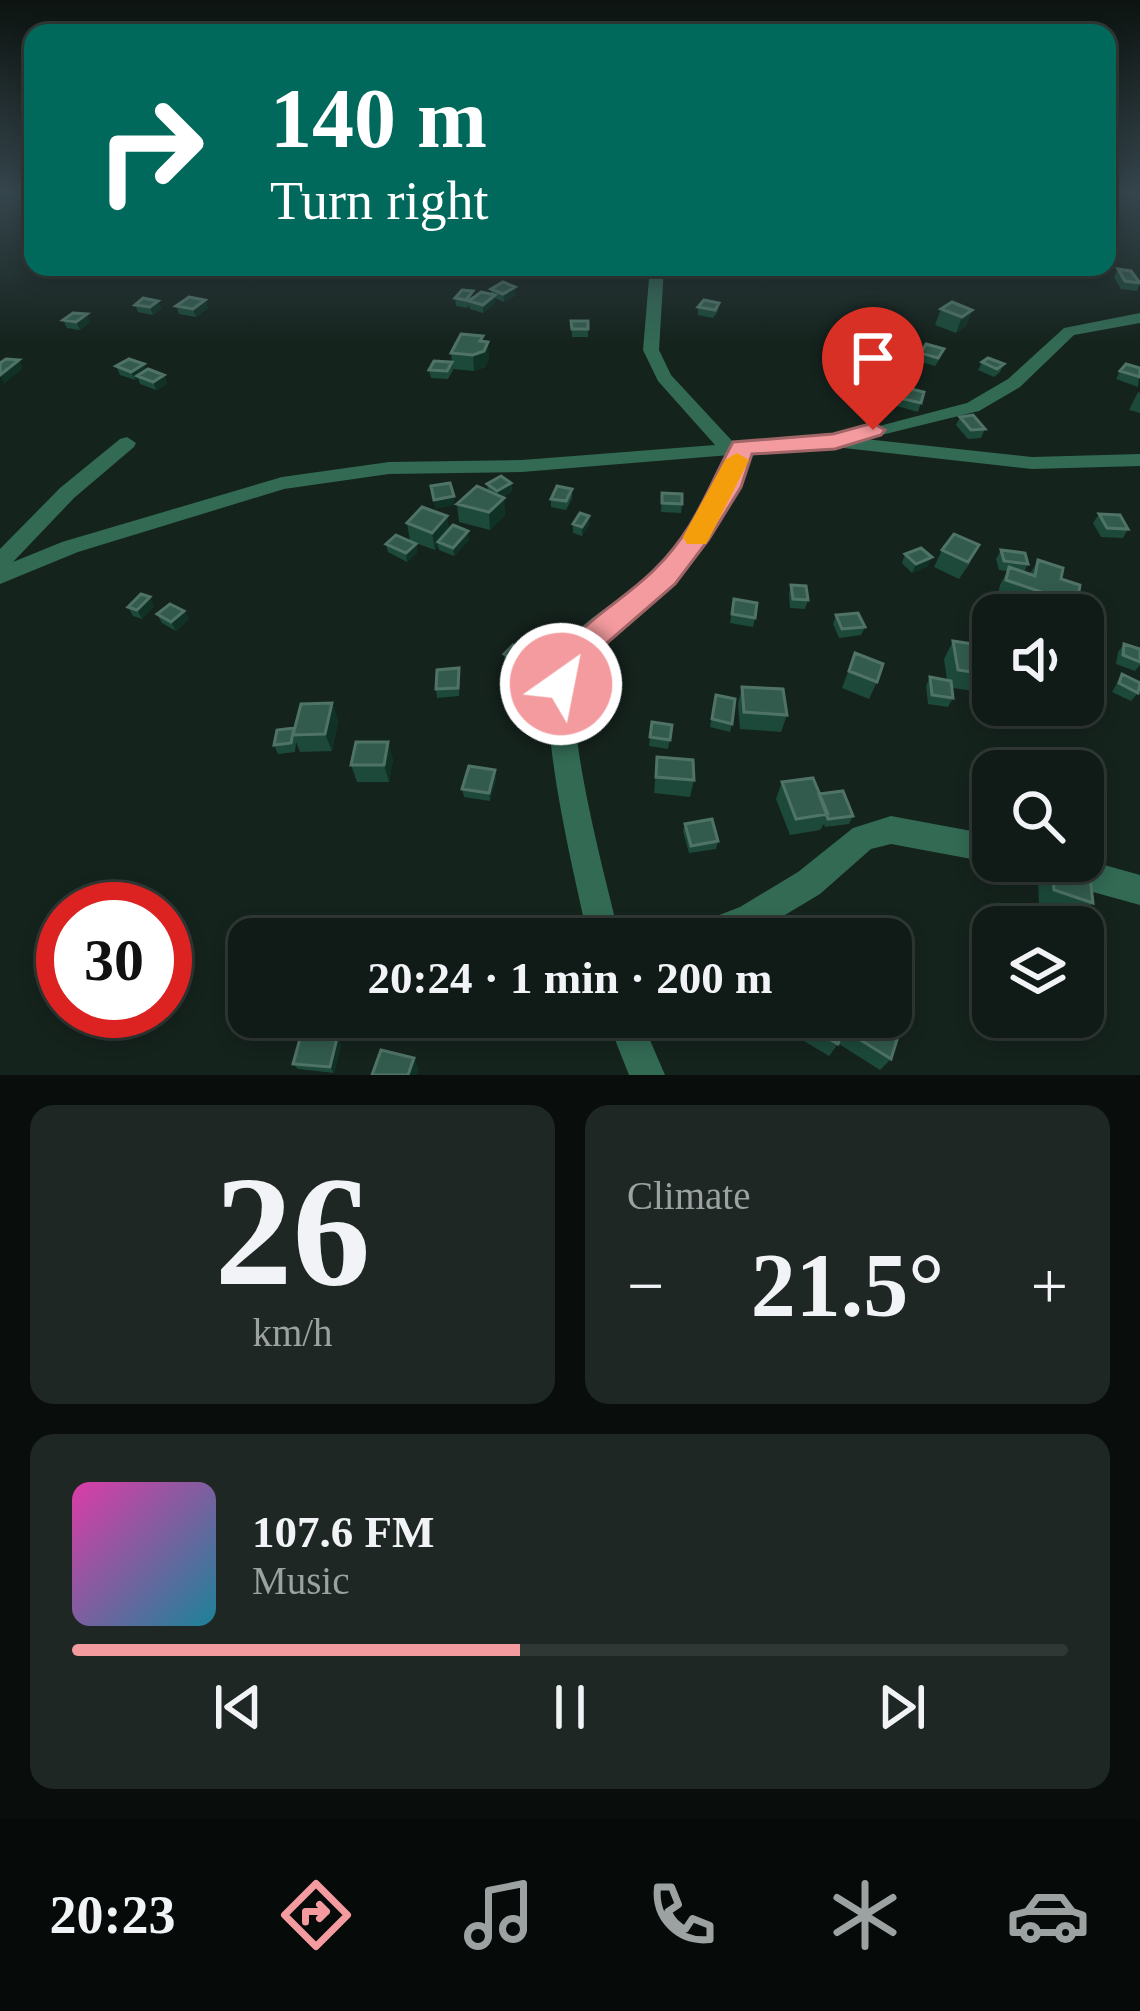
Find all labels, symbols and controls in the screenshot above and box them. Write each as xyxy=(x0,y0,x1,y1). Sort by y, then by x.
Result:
icon: right xyxy=(72,72,228,228)
text: 140 m xyxy=(270,72,487,165)
text: Turn right xyxy=(270,171,489,231)
pin xyxy=(822,307,924,430)
icon: arrive xyxy=(840,325,906,391)
map controls xyxy=(972,594,1104,1038)
button: sound xyxy=(972,594,1104,726)
position arrow xyxy=(498,621,624,747)
button: search xyxy=(972,750,1104,882)
speed limit sign: 30 xyxy=(36,882,192,1038)
button: layers xyxy=(972,906,1104,1038)
text: 20:24 · 1 min · 200 m xyxy=(368,953,773,1003)
text: 26 xyxy=(215,1145,371,1318)
text: Climate xyxy=(627,1174,750,1217)
text: 21.5° xyxy=(751,1236,944,1335)
text: − xyxy=(627,1249,664,1322)
text: + xyxy=(1031,1249,1068,1322)
text: km/h xyxy=(252,1311,333,1354)
text: 107.6 FM xyxy=(252,1507,434,1557)
text: Music xyxy=(252,1559,350,1602)
icon: previous xyxy=(205,1674,271,1740)
icon: pause xyxy=(537,1674,603,1740)
icon: next xyxy=(869,1674,935,1740)
icon: directions xyxy=(274,1873,358,1957)
icon: music xyxy=(457,1873,541,1957)
icon: phone xyxy=(640,1873,724,1957)
icon: climate xyxy=(823,1873,907,1957)
icon: car xyxy=(1006,1873,1090,1957)
text: 20:23 xyxy=(50,1885,175,1945)

